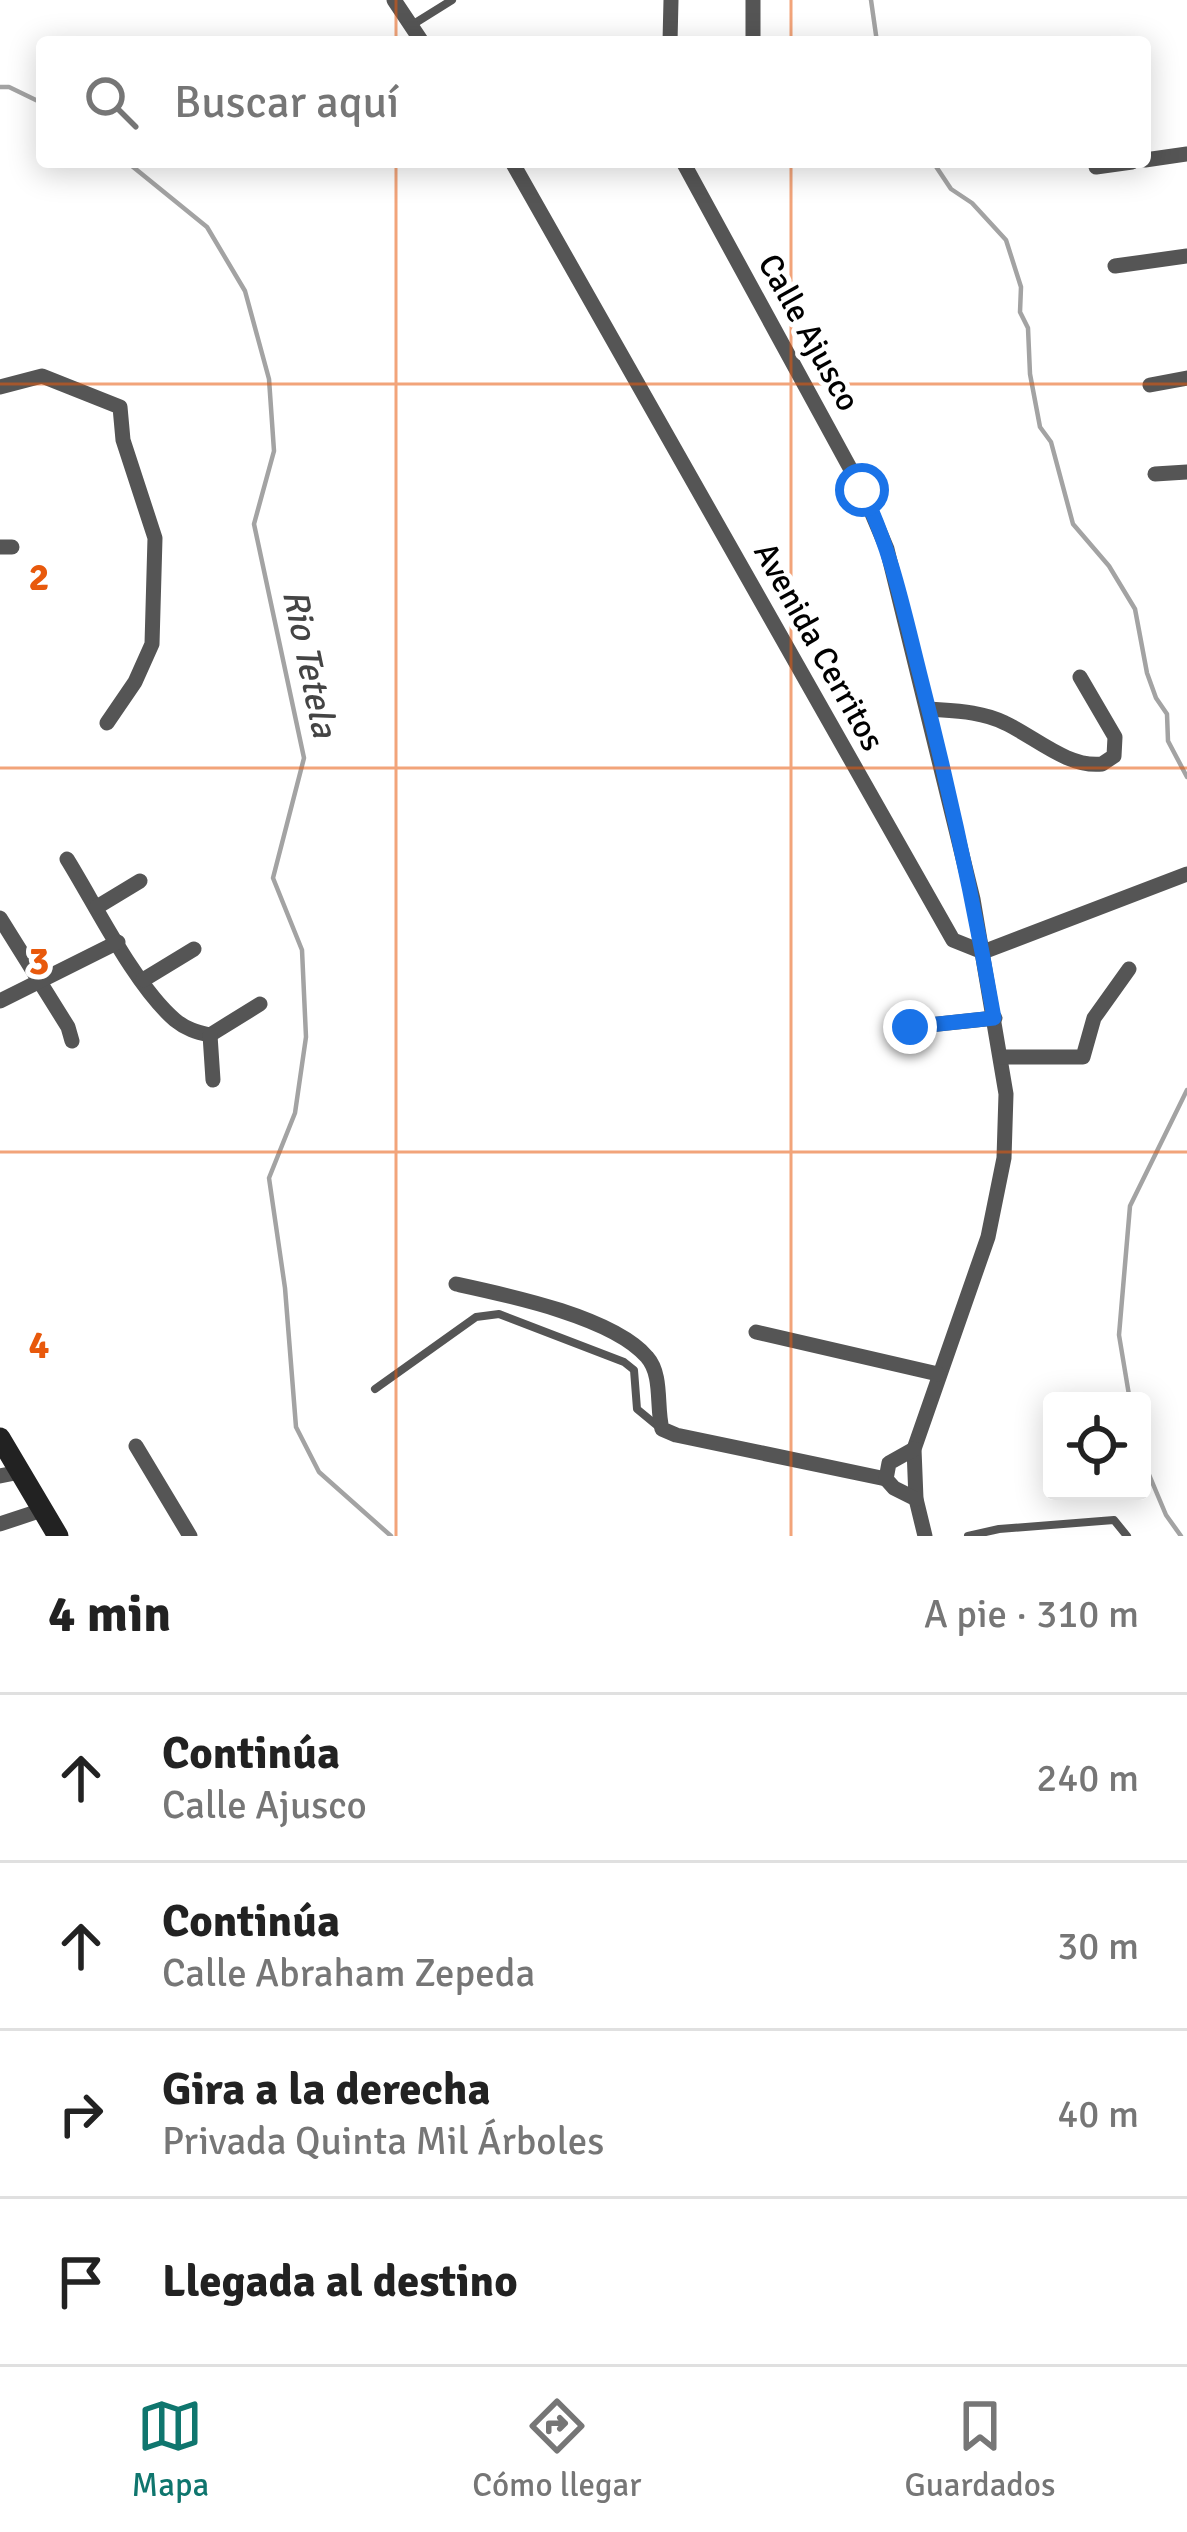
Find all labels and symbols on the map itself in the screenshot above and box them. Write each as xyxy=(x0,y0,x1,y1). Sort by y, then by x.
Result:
street label: Calle Ajusco xyxy=(749,247,869,418)
route start xyxy=(835,463,889,517)
street label: Avenida Cerritos xyxy=(745,535,893,758)
text: 2 xyxy=(28,553,50,601)
water label: Rio Tetela xyxy=(272,585,347,743)
text: 3 xyxy=(28,937,50,985)
route end xyxy=(883,1000,937,1054)
text: 4 xyxy=(28,1321,50,1369)

